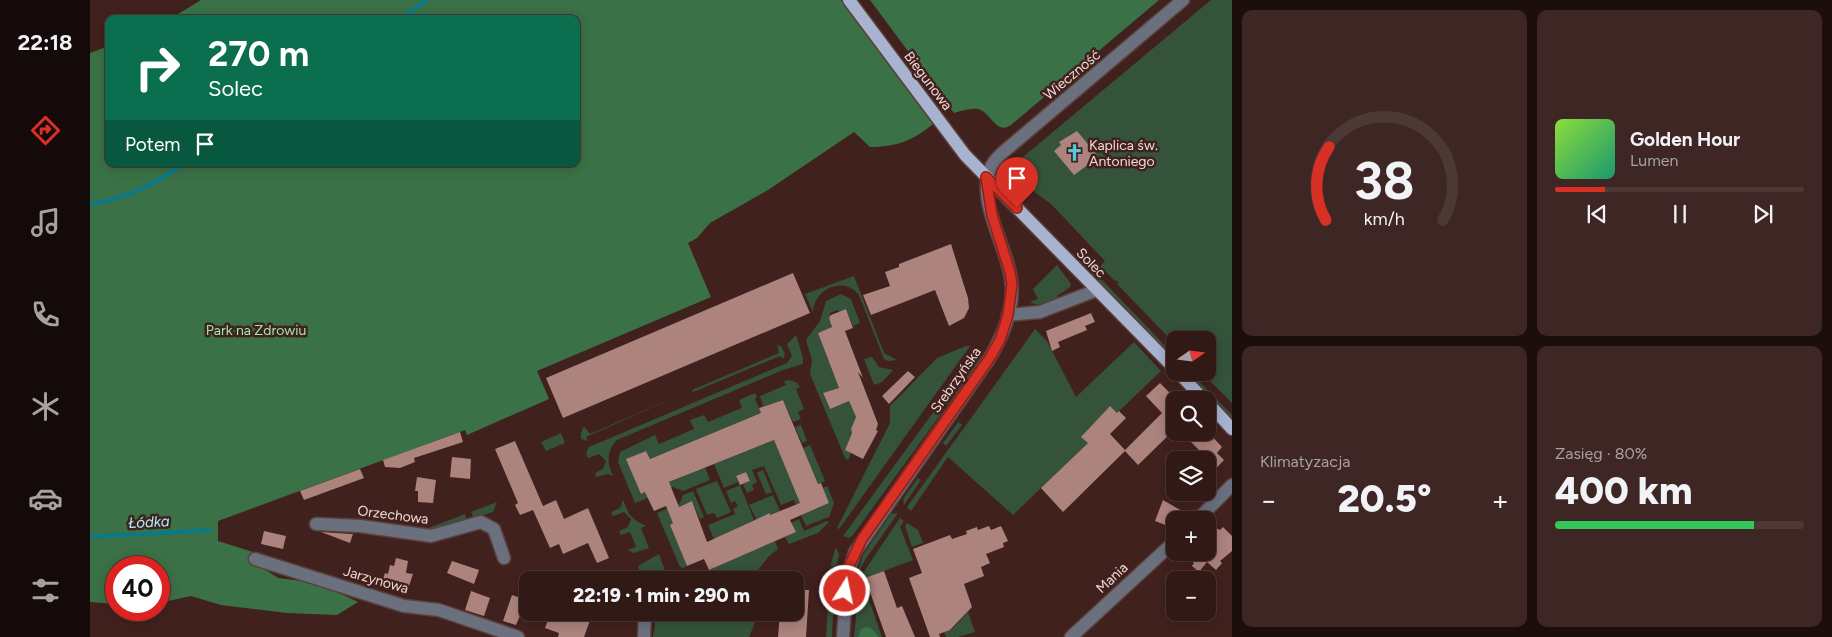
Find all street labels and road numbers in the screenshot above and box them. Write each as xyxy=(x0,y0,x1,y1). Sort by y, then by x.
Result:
street label: Wieczność xyxy=(1040,46,1104,104)
street label: Biegunowa xyxy=(900,48,956,114)
street label: Solec xyxy=(1073,245,1110,282)
street label: Srebrzyńska xyxy=(927,344,985,416)
street label: Orzechowa xyxy=(357,502,429,528)
street label: Mania xyxy=(1093,559,1131,597)
street label: Jarzynowa xyxy=(341,563,411,597)

